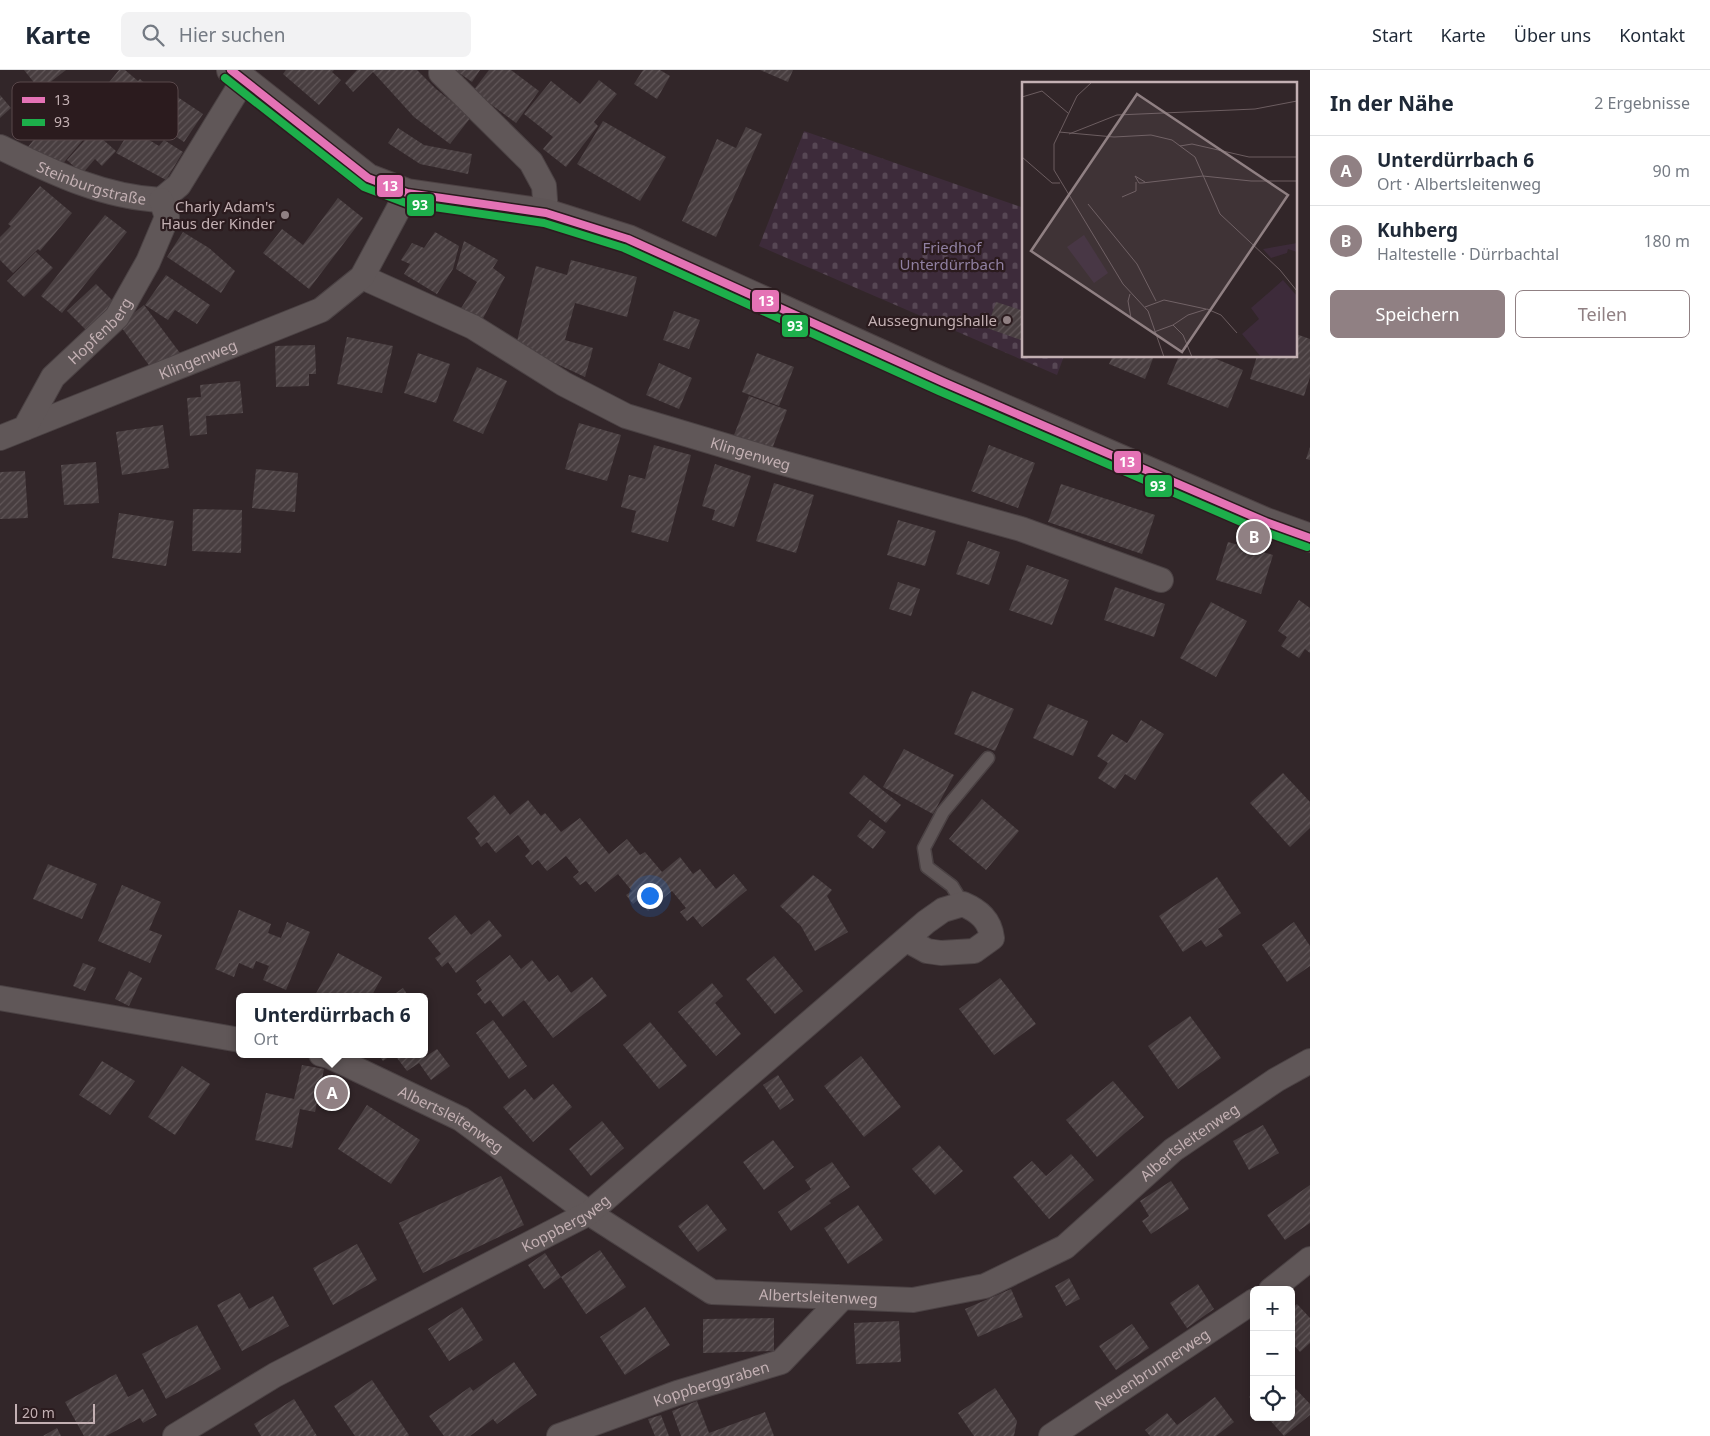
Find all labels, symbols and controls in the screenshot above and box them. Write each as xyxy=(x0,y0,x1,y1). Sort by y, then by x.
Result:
search box xyxy=(121,12,471,57)
text: Karte xyxy=(25,18,91,51)
icon: search xyxy=(139,21,167,49)
text: Hier suchen xyxy=(179,22,285,48)
text: Start xyxy=(1372,23,1412,47)
text: Karte xyxy=(1440,23,1486,47)
text: Über uns xyxy=(1514,23,1591,47)
text: Kontakt xyxy=(1619,23,1685,47)
legend xyxy=(12,82,178,140)
inset map xyxy=(1022,82,1298,358)
text: In der Nähe xyxy=(1330,89,1454,117)
text: 13 xyxy=(54,90,70,109)
text: 2 Ergebnisse xyxy=(1594,92,1690,114)
text: 93 xyxy=(54,112,70,131)
text: Unterdürrbach 6 xyxy=(1377,147,1534,173)
street label: Steinburgstraße xyxy=(34,156,148,209)
text: A xyxy=(1340,160,1352,182)
text: 90 m xyxy=(1653,160,1690,182)
text: Ort · Albertsleitenweg xyxy=(1377,173,1541,195)
line badge: 13 xyxy=(376,174,404,198)
text: 13 xyxy=(382,176,398,195)
line badge: 93 xyxy=(406,193,435,217)
text: 93 xyxy=(412,195,428,214)
place label: Charly Adam's Haus der Kinder xyxy=(161,196,275,233)
marker: Charly Adam's Haus der Kinder xyxy=(279,209,291,221)
text: Kuhberg xyxy=(1377,217,1458,243)
text: B xyxy=(1341,230,1351,252)
text: 180 m xyxy=(1643,230,1690,252)
park label: Friedhof Unterdürrbach xyxy=(899,237,1005,274)
text: Haltestelle · Dürrbachtal xyxy=(1377,243,1559,265)
line badge: 13 xyxy=(751,289,780,313)
button: Speichern xyxy=(1330,290,1505,338)
button: Teilen xyxy=(1515,290,1690,338)
text: 13 xyxy=(758,291,774,310)
street label: Hopfenberg xyxy=(63,294,136,368)
place label: Aussegnungshalle xyxy=(868,310,997,330)
line badge: 93 xyxy=(781,314,809,338)
marker: Aussegnungshalle xyxy=(1001,314,1013,326)
text: 93 xyxy=(787,316,803,335)
street label: Klingenweg xyxy=(156,335,240,384)
street label: Klingenweg xyxy=(708,432,793,475)
line badge: 13 xyxy=(1113,450,1142,474)
text: 13 xyxy=(1119,452,1135,471)
line badge: 93 xyxy=(1144,474,1173,498)
text: 93 xyxy=(1150,476,1166,495)
pin: B xyxy=(1238,518,1270,556)
your location xyxy=(637,883,663,909)
popup xyxy=(236,993,428,1058)
text: Unterdürrbach 6 xyxy=(253,1002,411,1028)
text: Ort xyxy=(253,1028,278,1050)
pin: A xyxy=(316,1074,348,1112)
street label: Albertsleitenweg xyxy=(395,1081,508,1157)
street label: Albertsleitenweg xyxy=(1135,1098,1243,1185)
street label: Koppbergweg xyxy=(518,1190,614,1256)
street label: Albertsleitenweg xyxy=(759,1284,878,1309)
map controls xyxy=(1250,1286,1295,1421)
button: + xyxy=(1250,1286,1295,1331)
street label: Neuenbrunnerweg xyxy=(1090,1323,1213,1415)
button: − xyxy=(1250,1331,1295,1376)
street label: Koppberggraben xyxy=(650,1356,771,1411)
button: locate xyxy=(1250,1376,1295,1421)
scale bar xyxy=(15,1401,95,1424)
text: 20 m xyxy=(22,1403,55,1422)

